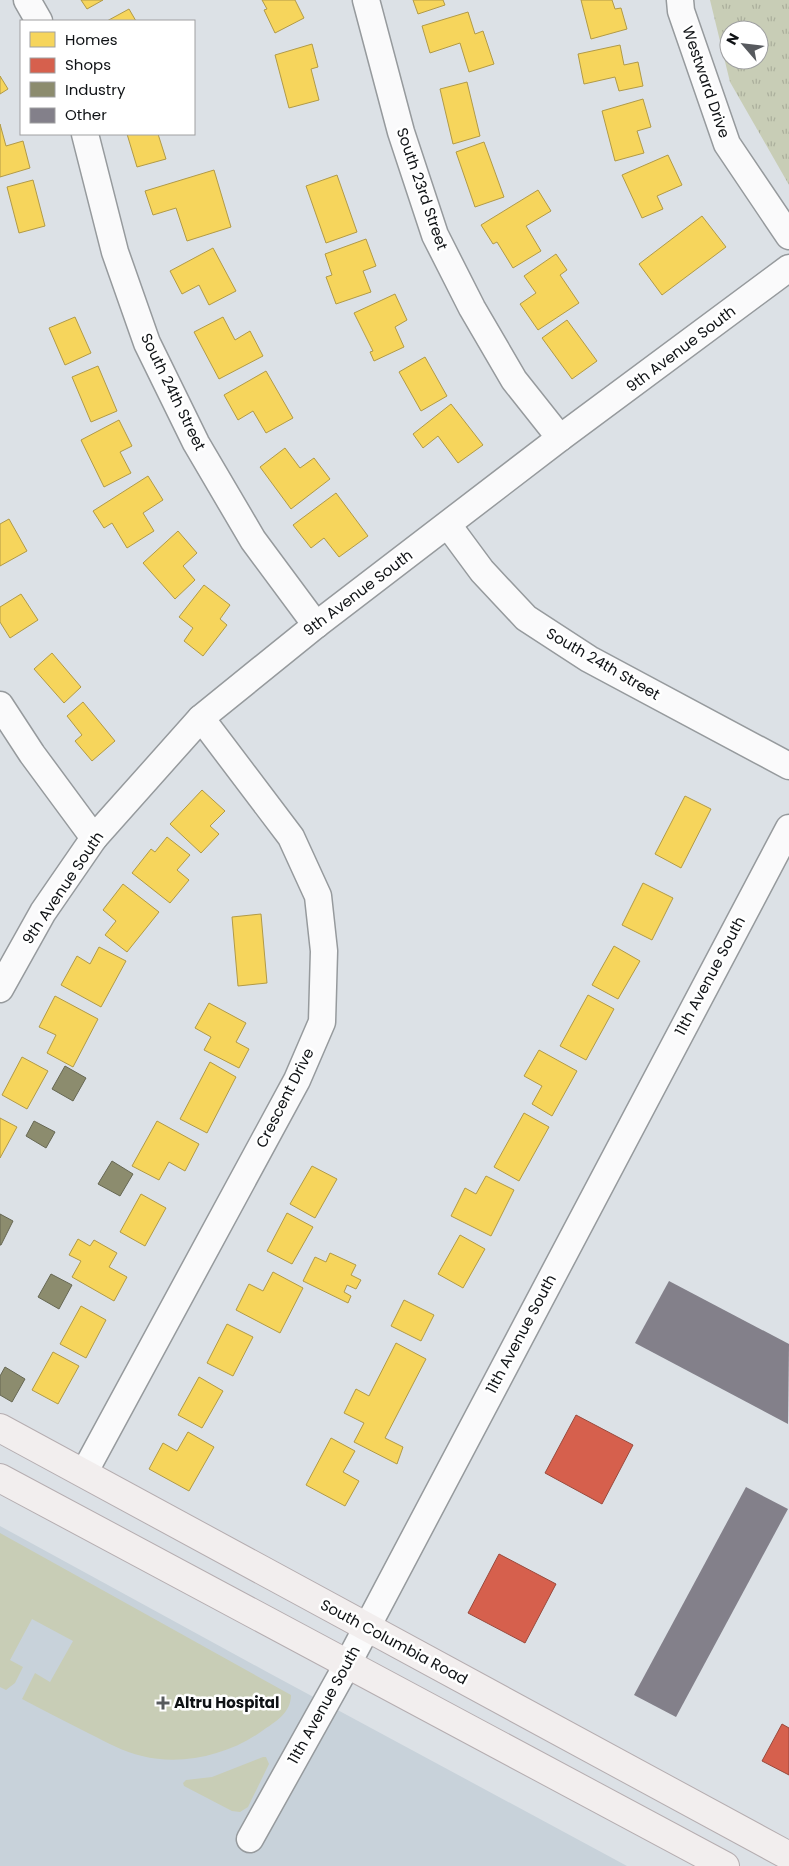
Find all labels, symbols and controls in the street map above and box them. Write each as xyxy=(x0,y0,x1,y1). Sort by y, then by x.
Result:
legend xyxy=(20,20,195,135)
north arrow xyxy=(719,20,769,70)
street label: Westward Drive xyxy=(677,23,735,141)
text: Homes xyxy=(65,29,118,50)
text: N xyxy=(721,30,744,48)
text: Shops xyxy=(65,54,111,75)
text: Industry xyxy=(65,79,126,100)
text: Other xyxy=(65,104,107,125)
street label: South 23rd Street xyxy=(392,125,453,253)
street label: 9th Avenue South xyxy=(622,301,740,397)
street label: South 24th Street xyxy=(136,330,211,454)
street label: 9th Avenue South xyxy=(299,545,417,641)
street label: South 24th Street xyxy=(543,622,664,705)
street label: 9th Avenue South xyxy=(17,827,108,948)
street label: 11th Avenue South xyxy=(669,913,750,1039)
street label: Crescent Drive xyxy=(250,1044,319,1151)
street label: 11th Avenue South xyxy=(480,1271,561,1397)
street label: South Columbia Road xyxy=(317,1594,472,1689)
street label: 11th Avenue South xyxy=(282,1642,365,1768)
place label: Altru Hospital xyxy=(174,1692,279,1713)
marker: Altru Hospital xyxy=(156,1696,170,1710)

